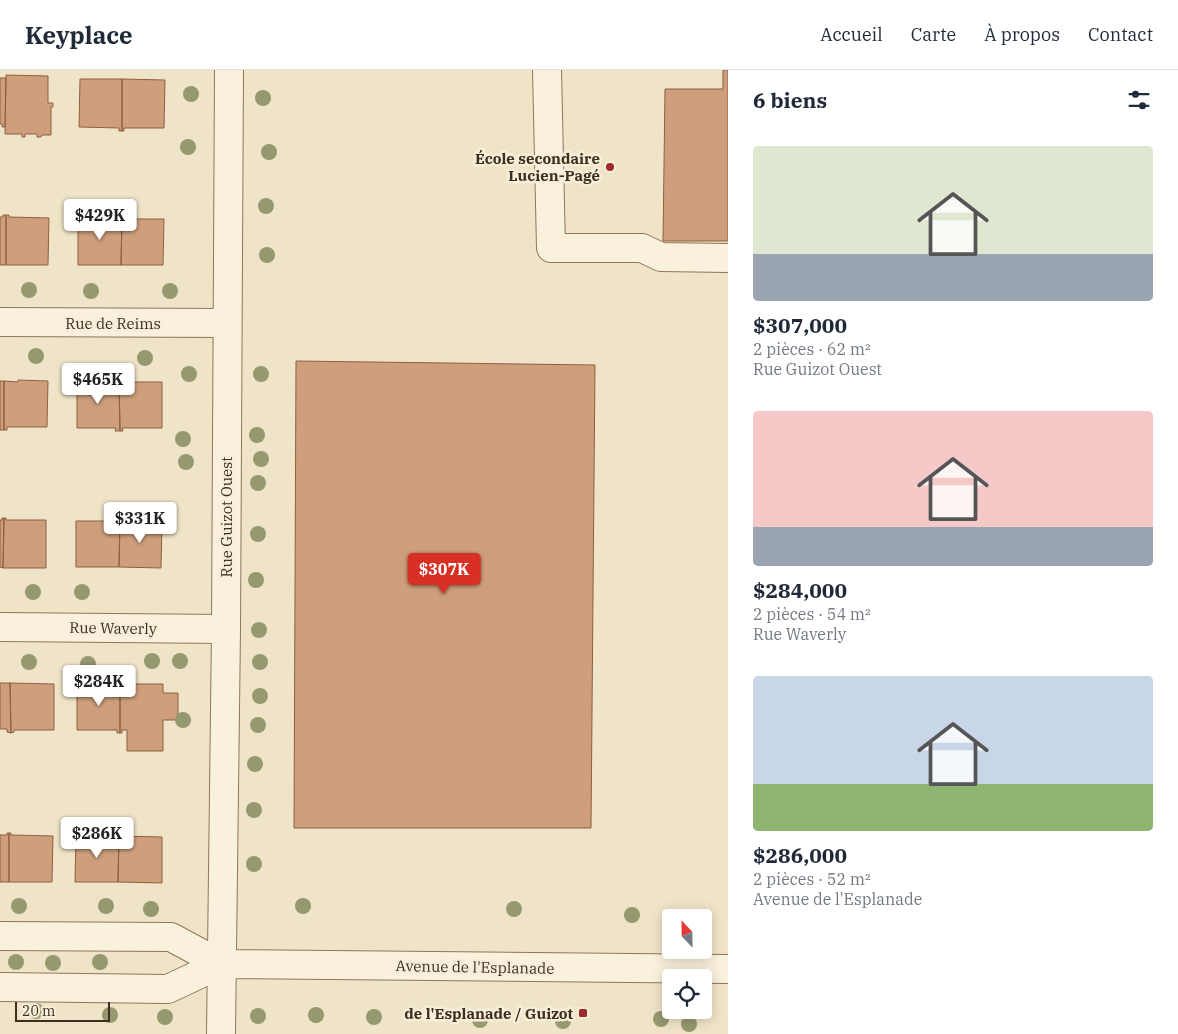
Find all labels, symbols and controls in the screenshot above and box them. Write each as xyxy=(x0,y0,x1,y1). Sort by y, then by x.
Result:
text: Keyplace xyxy=(25,19,133,51)
text: Accueil xyxy=(820,23,883,46)
text: Carte xyxy=(911,23,956,46)
text: À propos xyxy=(984,23,1060,46)
text: Contact xyxy=(1088,23,1153,46)
text: 6 biens xyxy=(753,86,827,114)
icon: filters xyxy=(1125,86,1153,114)
place label: École secondaire Lucien-Pagé xyxy=(475,149,600,185)
marker: École secondaire Lucien-Pagé xyxy=(604,161,616,173)
icon: home xyxy=(908,179,998,269)
pin: $429K xyxy=(65,198,135,241)
text: $429K xyxy=(75,205,125,225)
text: $307,000 xyxy=(753,311,847,339)
street label: Rue de Reims xyxy=(65,314,161,333)
text: 2 pièces · 62 m² xyxy=(753,339,871,359)
text: Rue Guizot Ouest xyxy=(753,359,882,379)
pin: $465K xyxy=(63,362,133,405)
text: $465K xyxy=(73,369,123,389)
icon: home xyxy=(908,444,998,534)
street label: Rue Guizot Ouest xyxy=(217,457,236,577)
pin: $331K xyxy=(105,502,175,544)
text: $331K xyxy=(115,508,165,528)
pin: $307K xyxy=(409,552,479,595)
text: $307K xyxy=(419,559,469,579)
text: $284,000 xyxy=(753,576,847,604)
text: 2 pièces · 54 m² xyxy=(753,604,871,624)
street label: Rue Waverly xyxy=(69,618,157,638)
text: Rue Waverly xyxy=(753,624,846,644)
pin: $284K xyxy=(64,664,134,707)
text: $284K xyxy=(74,671,124,691)
icon: home xyxy=(908,709,998,799)
pin: $286K xyxy=(62,816,132,859)
text: $286K xyxy=(72,823,122,843)
text: $286,000 xyxy=(753,841,847,869)
text: 2 pièces · 52 m² xyxy=(753,869,871,889)
text: Avenue de l'Esplanade xyxy=(753,889,922,909)
north arrow xyxy=(662,909,712,959)
map controls xyxy=(662,909,712,1019)
street label: Avenue de l'Esplanade xyxy=(395,956,555,978)
button: locate xyxy=(662,969,712,1019)
scale bar xyxy=(15,999,110,1022)
text: 20 m xyxy=(22,1002,55,1020)
place label: de l'Esplanade / Guizot xyxy=(404,1004,573,1023)
marker: de l'Esplanade / Guizot xyxy=(577,1007,589,1019)

